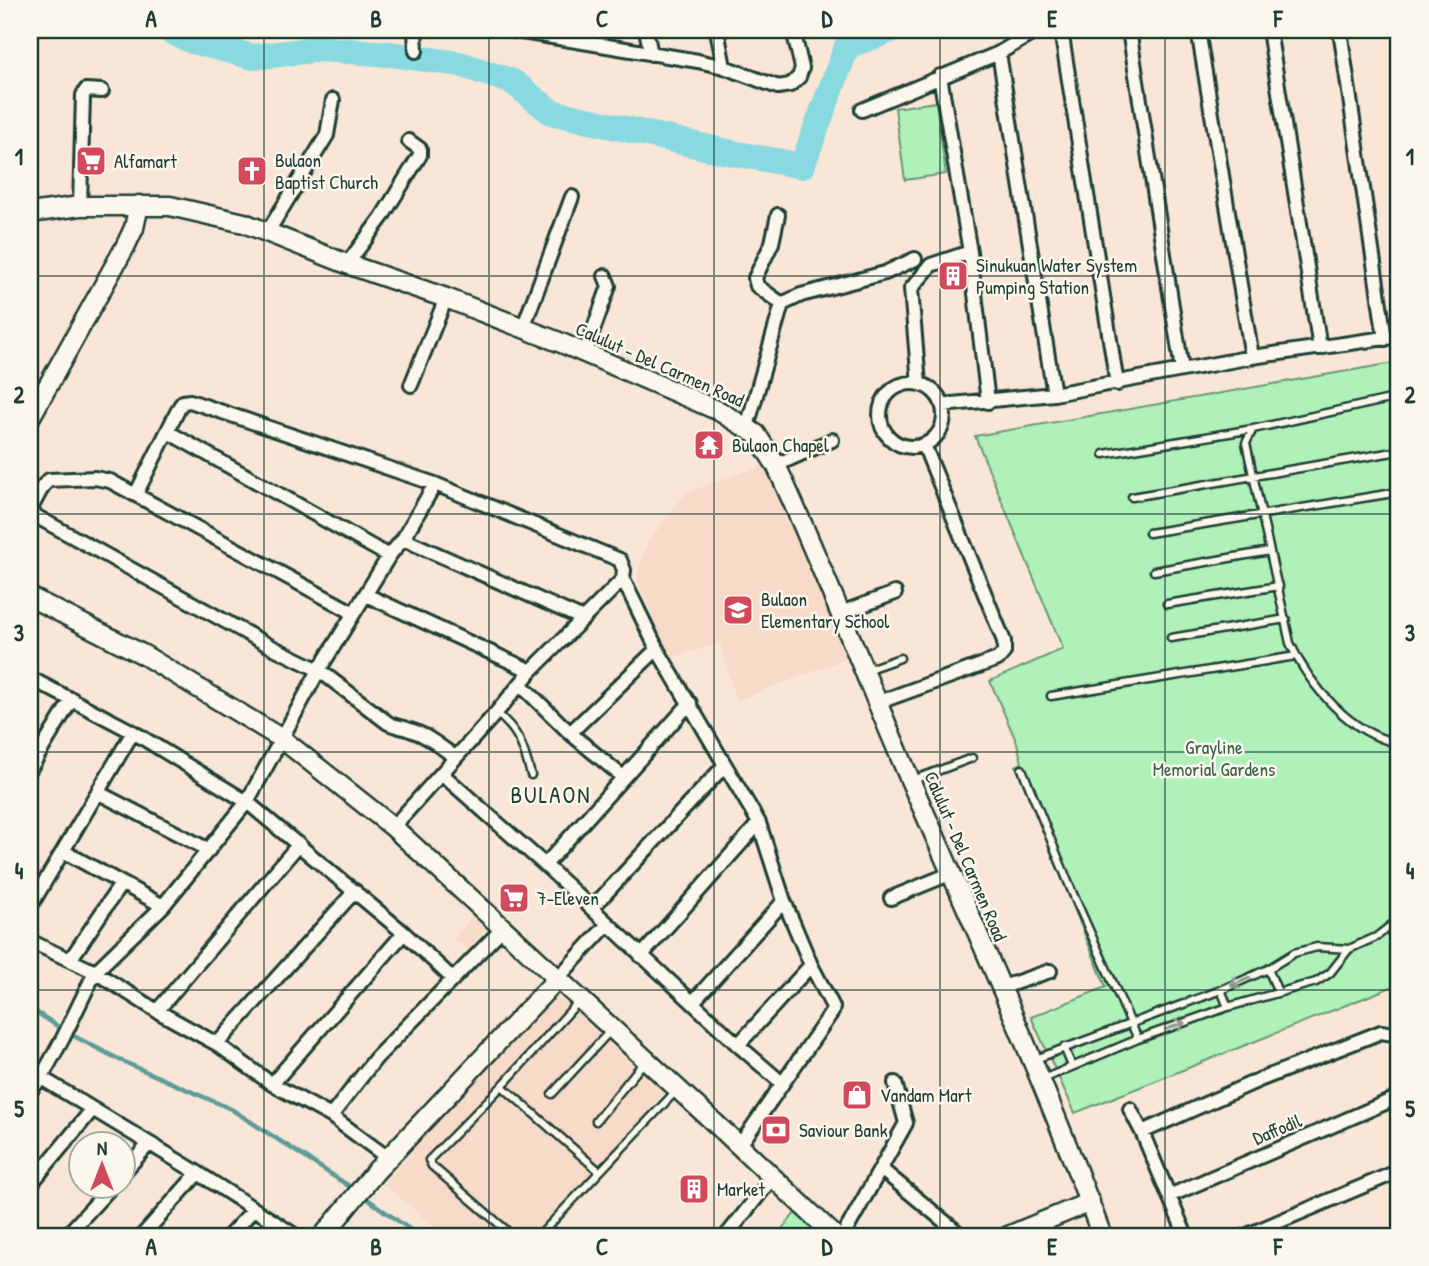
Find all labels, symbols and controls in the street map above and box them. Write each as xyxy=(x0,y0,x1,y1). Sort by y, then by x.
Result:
text: A xyxy=(145,3,157,34)
text: B xyxy=(370,3,382,34)
text: C xyxy=(596,3,608,34)
text: D xyxy=(822,3,834,34)
text: E xyxy=(1047,3,1058,34)
text: F xyxy=(1273,3,1284,34)
text: 1 xyxy=(15,141,23,172)
text: 1 xyxy=(1406,141,1414,172)
supermarket icon: Alfamart xyxy=(74,144,108,178)
place label: Bulaon Baptist Church xyxy=(275,147,378,195)
place label: Alfamart xyxy=(114,148,177,174)
church icon: Bulaon Baptist Church xyxy=(235,154,269,188)
place label: Sinukuan Water System Pumping Station xyxy=(976,252,1137,300)
building icon: Sinukuan Water System Pumping Station xyxy=(936,259,970,293)
street label: Calulut - Del Carmen Road xyxy=(572,315,749,413)
text: 2 xyxy=(14,379,25,410)
text: 2 xyxy=(1405,379,1416,410)
temple icon: Bulaon Chapel xyxy=(692,428,726,462)
place label: Bulaon Chapel xyxy=(732,432,830,458)
place label: Bulaon Elementary School xyxy=(761,586,890,634)
school or university icon: Bulaon Elementary School xyxy=(721,593,755,627)
text: 3 xyxy=(14,617,24,648)
text: 3 xyxy=(1405,617,1415,648)
park label: Grayline Memorial Gardens xyxy=(1153,734,1275,782)
street label: Calulut - Del Carmen Road xyxy=(918,767,1014,945)
district label: BULAON xyxy=(510,779,592,810)
text: 4 xyxy=(15,855,24,886)
text: 4 xyxy=(1406,855,1415,886)
supermarket icon: 7-Eleven xyxy=(497,881,531,915)
place label: 7-Eleven xyxy=(537,885,599,911)
one-way arrow xyxy=(1230,976,1251,989)
one-way arrow xyxy=(1164,1019,1186,1031)
shop icon: Vandam Mart xyxy=(840,1078,874,1112)
place label: Vandam Mart xyxy=(880,1082,972,1108)
text: 5 xyxy=(14,1093,24,1124)
text: 5 xyxy=(1405,1093,1415,1124)
street label: Daffodil xyxy=(1249,1107,1306,1151)
bank icon: Saviour Bank xyxy=(759,1113,793,1147)
place label: Saviour Bank xyxy=(799,1117,888,1143)
north arrow xyxy=(66,1130,136,1200)
text: N xyxy=(97,1135,107,1161)
building icon: Market xyxy=(677,1172,711,1206)
place label: Market xyxy=(717,1176,766,1202)
text: A xyxy=(145,1231,157,1262)
text: B xyxy=(370,1231,382,1262)
text: C xyxy=(596,1231,608,1262)
text: D xyxy=(822,1231,834,1262)
text: E xyxy=(1047,1231,1058,1262)
text: F xyxy=(1273,1231,1284,1262)

